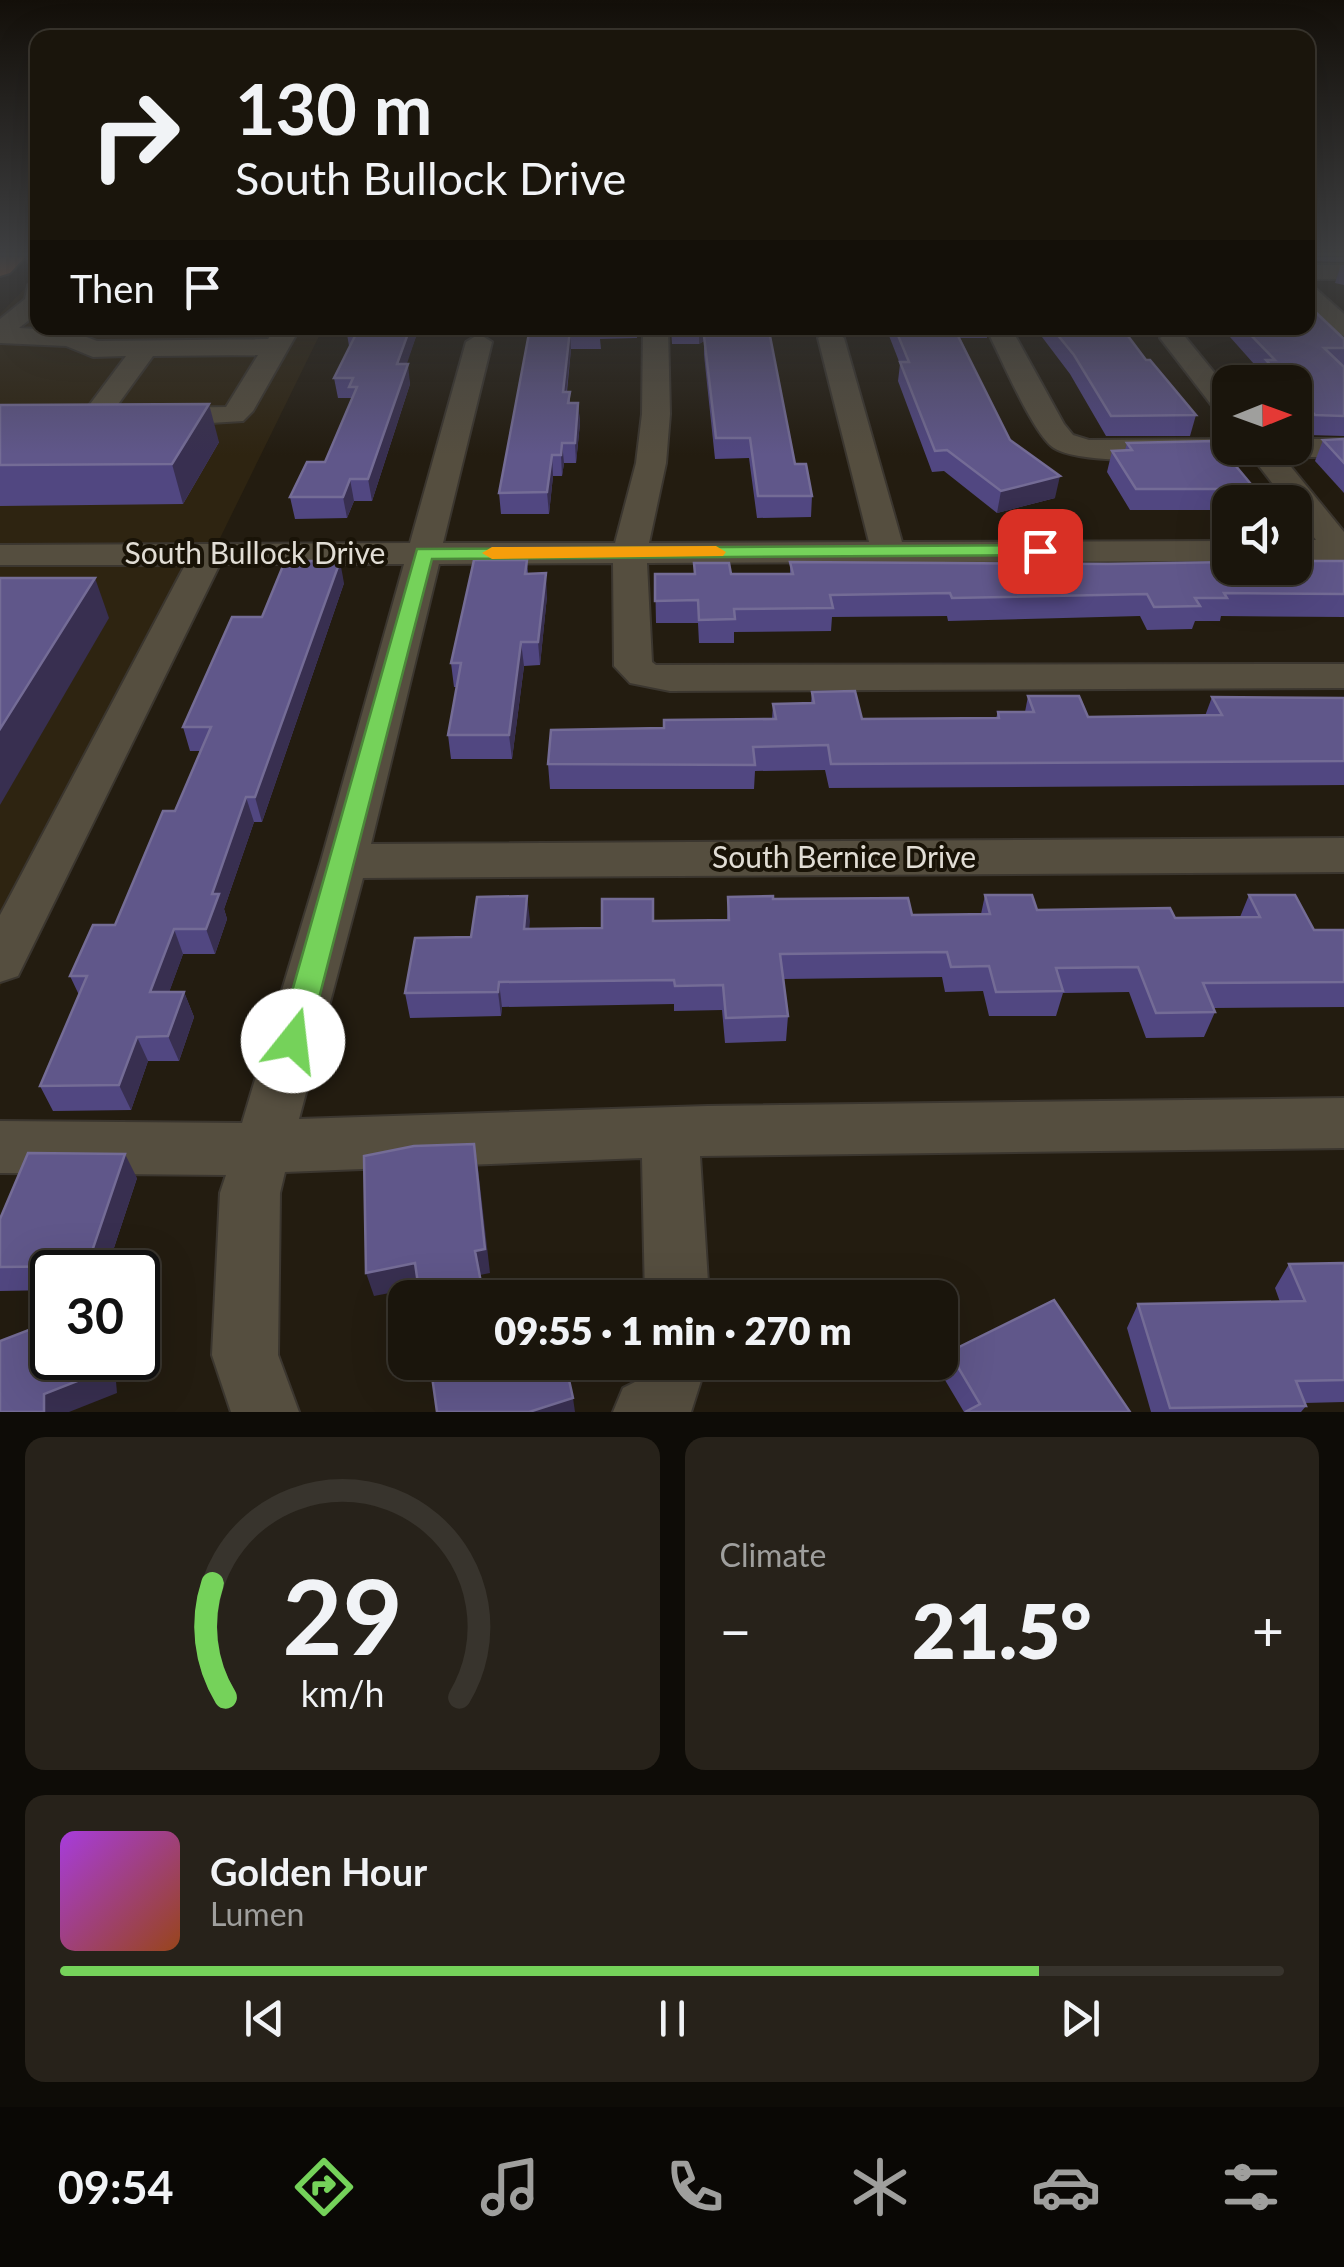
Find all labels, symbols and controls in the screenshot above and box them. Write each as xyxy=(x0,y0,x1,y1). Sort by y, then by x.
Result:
text: 130 m xyxy=(235,66,432,150)
icon: right xyxy=(70,70,200,200)
text: South Bullock Drive xyxy=(235,151,626,205)
icon: arrive xyxy=(175,260,230,315)
text: Then xyxy=(70,265,155,311)
north arrow xyxy=(1212,365,1312,465)
map controls xyxy=(1212,365,1312,585)
button: sound xyxy=(1212,485,1312,585)
pin xyxy=(998,509,1083,594)
icon: arrive xyxy=(1013,524,1068,579)
street label: South Bullock Drive xyxy=(125,534,385,570)
street label: South Bernice Drive xyxy=(712,838,976,874)
position arrow xyxy=(241,989,345,1093)
speed limit sign: 30 xyxy=(30,1250,160,1380)
text: 09:55 · 1 min · 270 m xyxy=(494,1307,852,1353)
text: Climate xyxy=(720,1535,826,1574)
text: 29 xyxy=(282,1552,403,1677)
text: 21.5° xyxy=(912,1585,1092,1675)
text: − xyxy=(720,1597,751,1663)
text: + xyxy=(1252,1597,1284,1663)
text: km/h xyxy=(300,1672,384,1715)
text: Golden Hour xyxy=(210,1848,427,1894)
text: Lumen xyxy=(210,1894,304,1933)
icon: previous xyxy=(237,1991,292,2046)
icon: pause xyxy=(645,1991,700,2046)
icon: next xyxy=(1053,1991,1108,2046)
icon: directions xyxy=(289,2152,359,2222)
icon: music xyxy=(475,2152,545,2222)
icon: phone xyxy=(660,2152,730,2222)
icon: climate xyxy=(845,2152,915,2222)
icon: car xyxy=(1031,2152,1101,2222)
icon: filters xyxy=(1216,2152,1286,2222)
text: 09:54 xyxy=(58,2160,174,2214)

